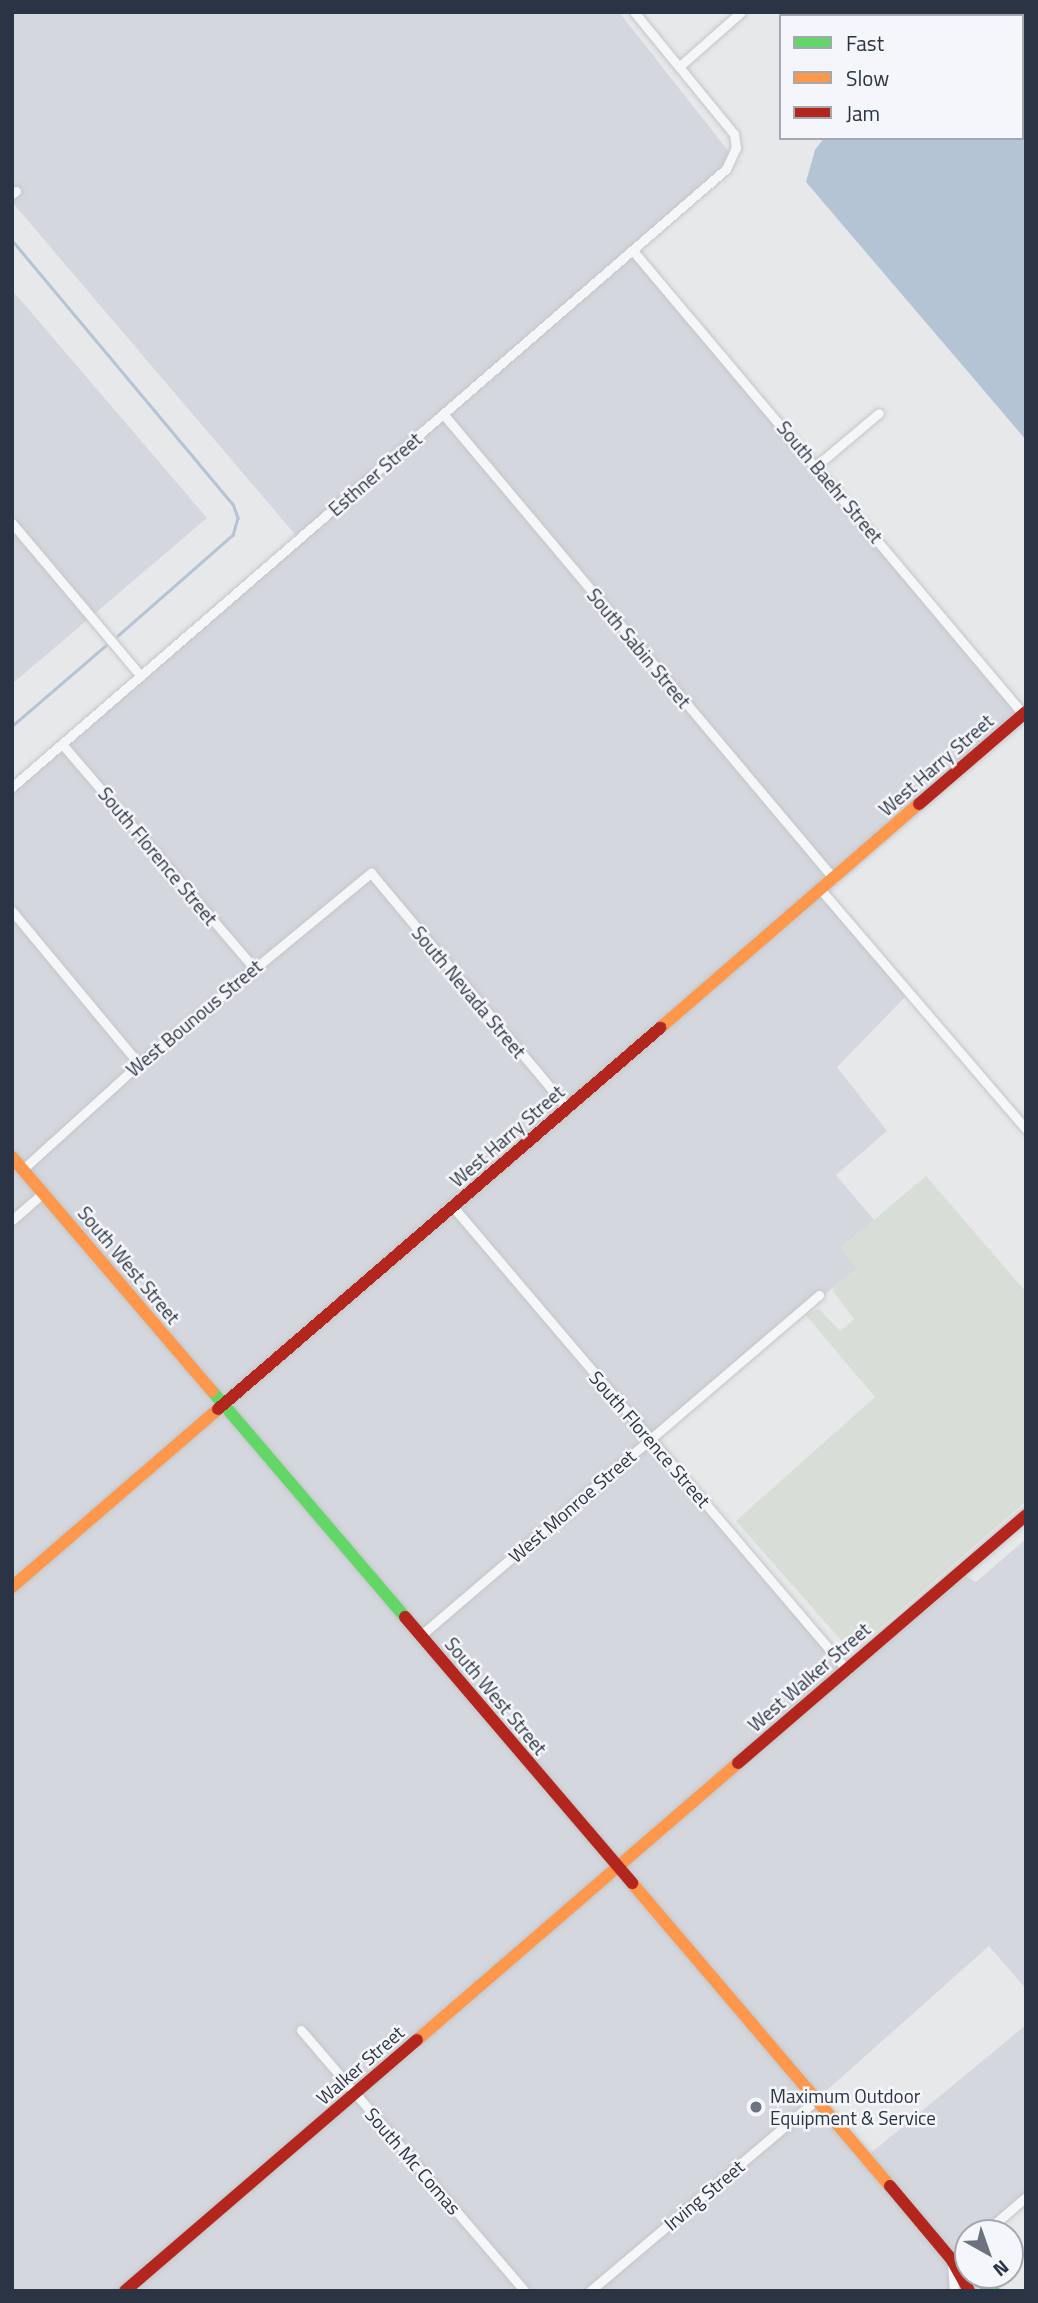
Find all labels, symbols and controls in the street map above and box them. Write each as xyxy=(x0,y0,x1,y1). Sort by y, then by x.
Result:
legend xyxy=(779,14,1024,140)
text: Fast xyxy=(846,27,884,59)
text: Slow xyxy=(846,62,889,94)
text: Jam xyxy=(846,97,880,129)
street label: South Baehr Street xyxy=(772,416,888,548)
street label: Esthner Street xyxy=(324,427,426,521)
street label: South Sabin Street xyxy=(582,584,696,712)
street label: West Harry Street xyxy=(874,709,998,821)
street label: South Florence Street xyxy=(94,782,222,930)
street label: South Nevada Street xyxy=(407,922,531,1062)
street label: West Bounous Street xyxy=(122,955,266,1081)
street label: West Harry Street xyxy=(445,1080,569,1192)
street label: South West Street xyxy=(73,1202,185,1328)
street label: South Florence Street xyxy=(585,1366,715,1512)
street label: West Monroe Street xyxy=(504,1445,640,1567)
street label: West Walker Street xyxy=(743,1618,875,1736)
street label: South West Street xyxy=(440,1633,552,1759)
street label: Walker Street xyxy=(312,2021,408,2109)
place label: Maximum Outdoor Equipment & Service xyxy=(770,2085,936,2129)
marker: Maximum Outdoor Equipment & Service xyxy=(748,2099,764,2115)
street label: South Mc Comas xyxy=(360,2103,466,2219)
street label: Irving Street xyxy=(659,2155,749,2235)
north arrow xyxy=(954,2219,1024,2289)
text: N xyxy=(987,2254,1016,2284)

